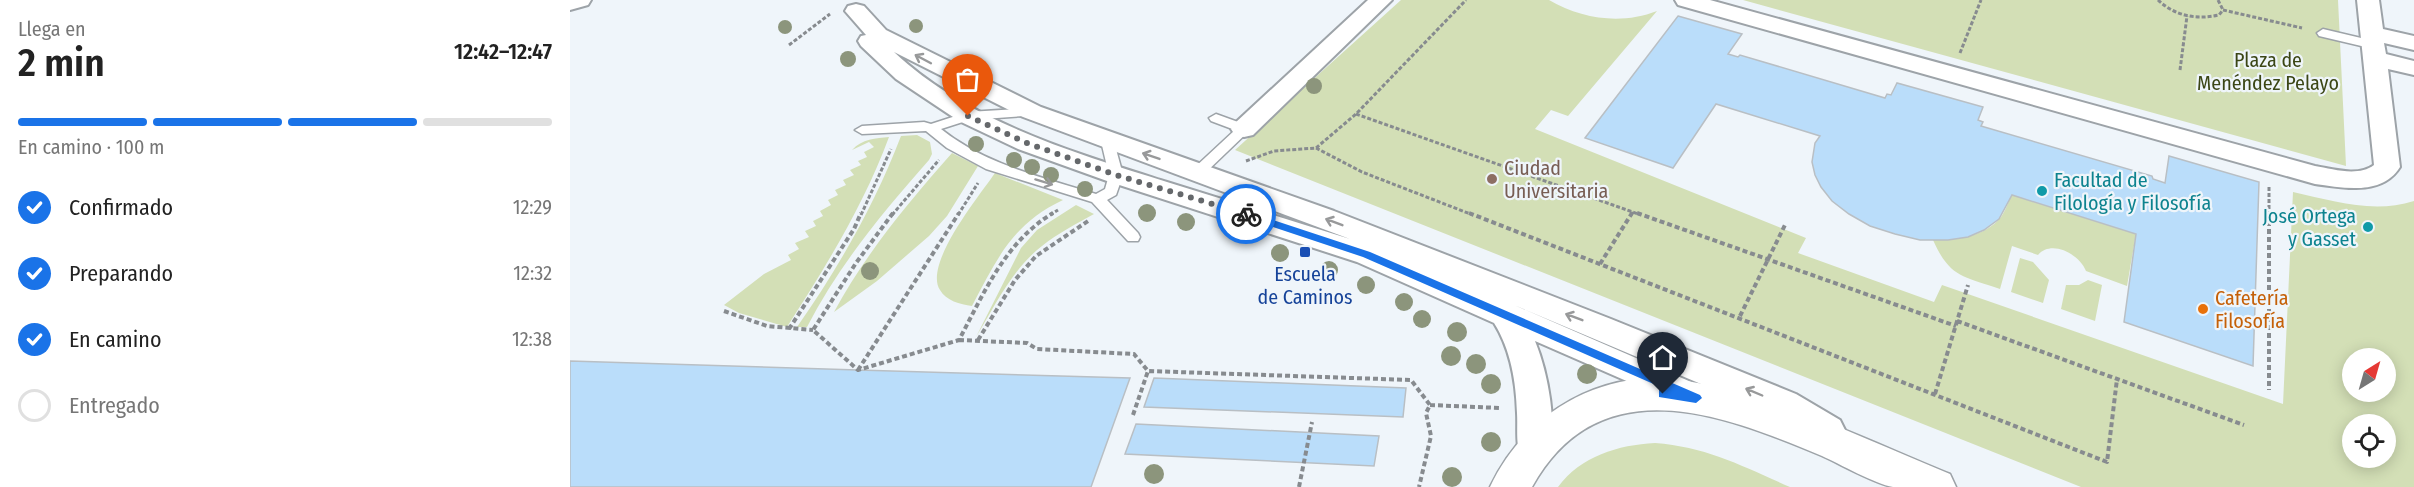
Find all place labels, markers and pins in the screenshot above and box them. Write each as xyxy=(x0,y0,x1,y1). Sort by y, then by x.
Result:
pin xyxy=(942,54,993,116)
place label: Ciudad Universitaria xyxy=(1504,156,1608,203)
place label: Facultad de Filología y Filosofía xyxy=(2054,168,2211,215)
marker: Ciudad Universitaria xyxy=(1485,172,1499,186)
marker: Facultad de Filología y Filosofía xyxy=(2035,184,2049,198)
place label: José Ortega y Gasset xyxy=(2262,204,2356,251)
marker: José Ortega y Gasset xyxy=(2361,220,2375,234)
marker: Escuela de Caminos xyxy=(1298,245,1312,259)
place label: Escuela de Caminos xyxy=(1257,262,1353,309)
place label: Cafetería Filosofía xyxy=(2215,286,2289,333)
marker: Cafetería Filosofía xyxy=(2196,302,2210,316)
pin xyxy=(1637,332,1688,394)

